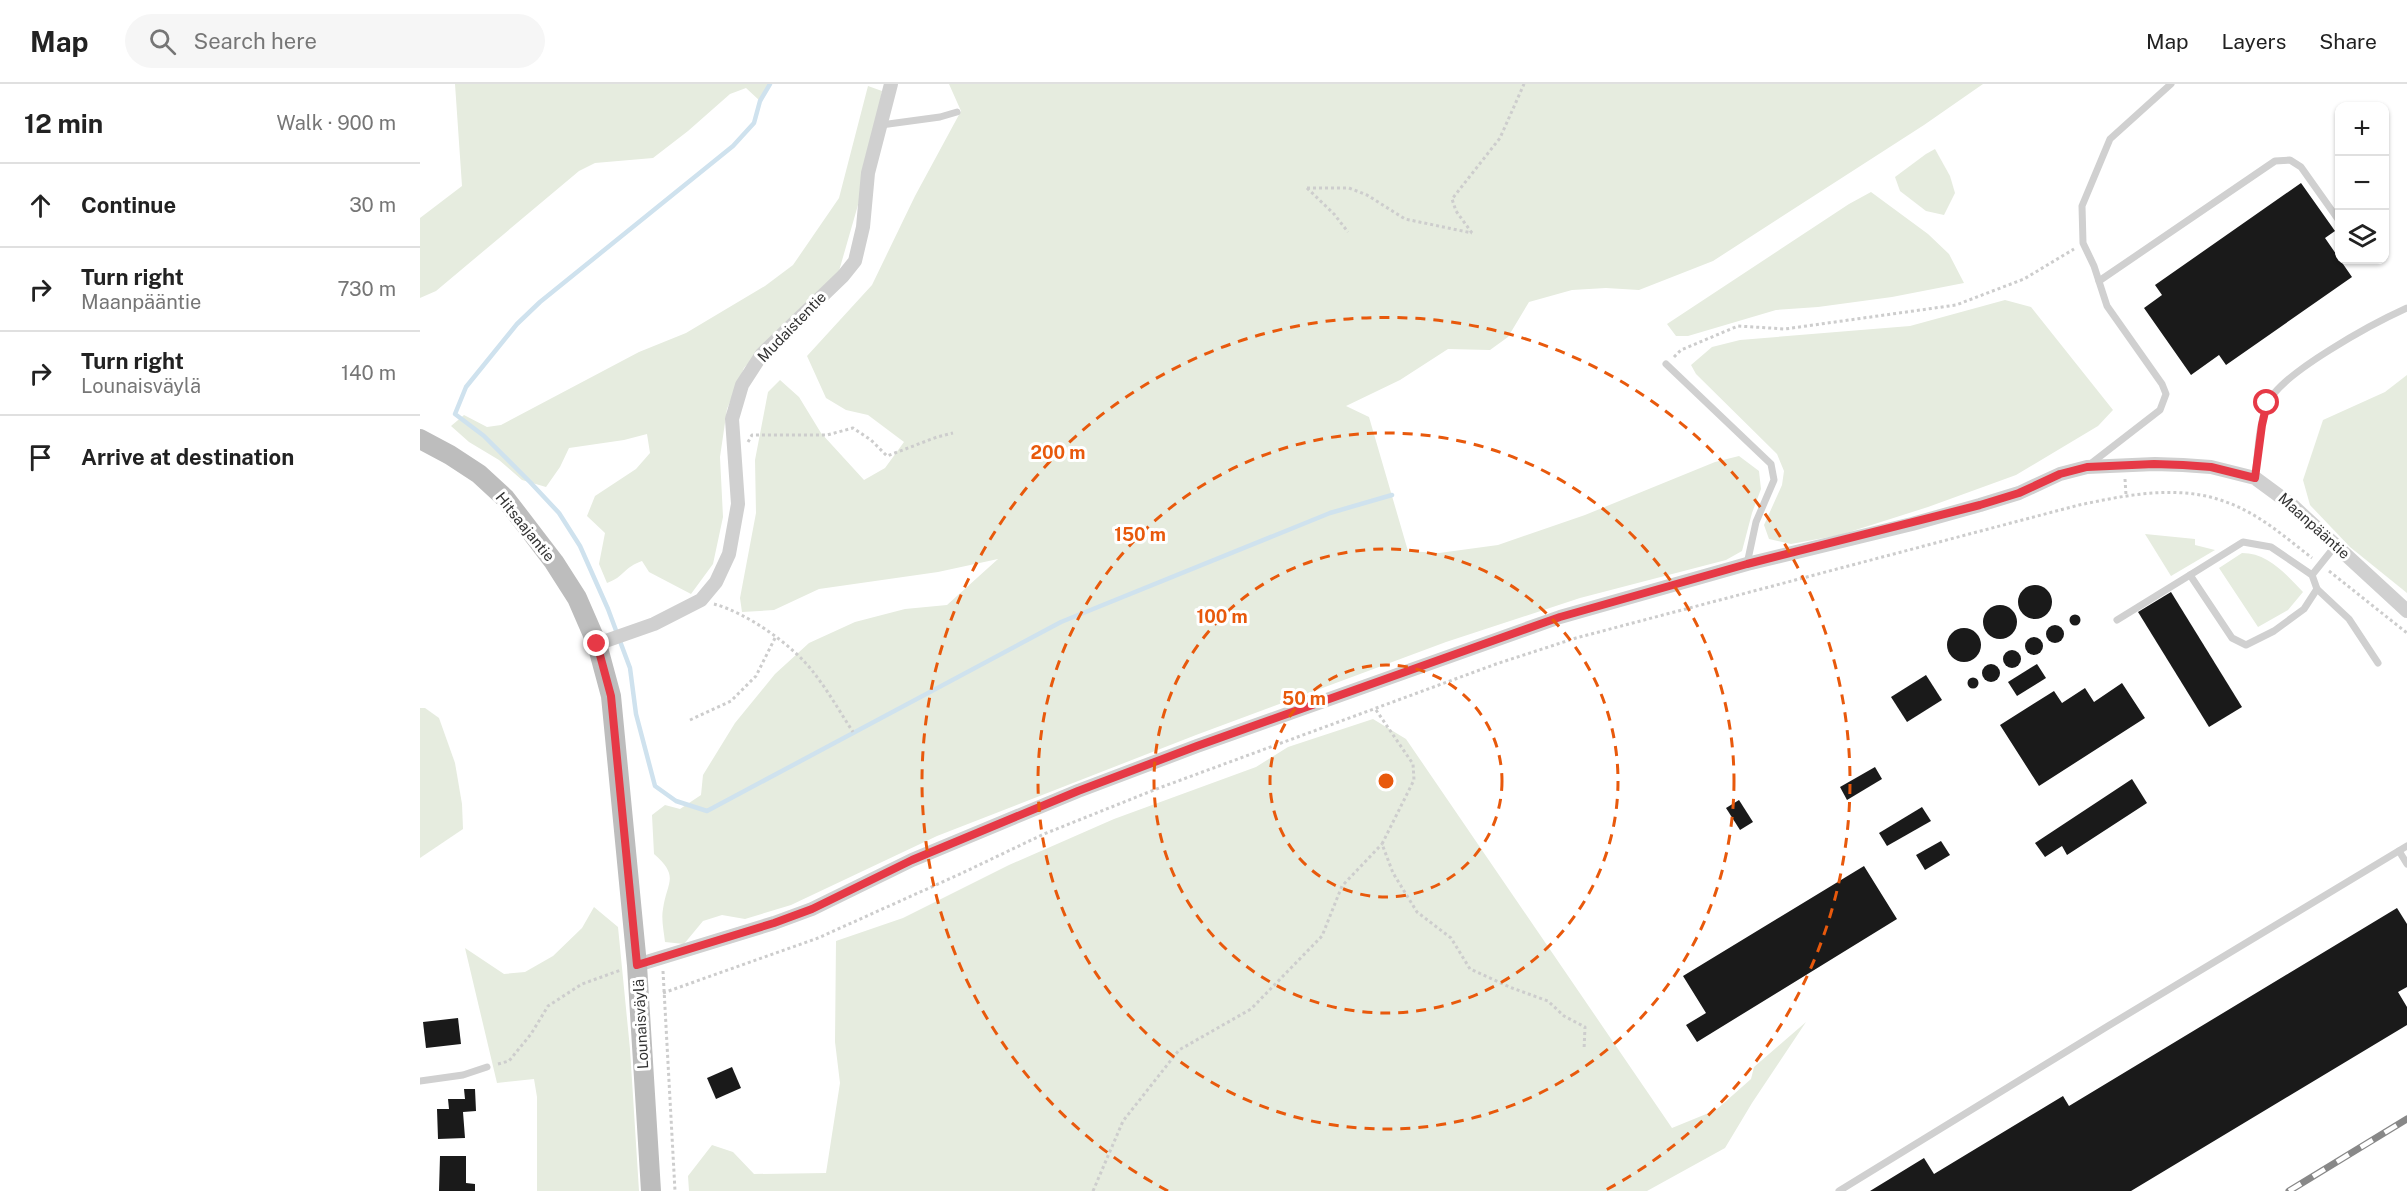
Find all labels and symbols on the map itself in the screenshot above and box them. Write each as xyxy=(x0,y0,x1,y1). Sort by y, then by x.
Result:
street label: Mudaistentie xyxy=(754,288,829,365)
route start xyxy=(2253,389,2279,415)
text: 200 m xyxy=(1031,442,1085,463)
street label: Hitsaajantie xyxy=(492,489,558,565)
street label: Maanpääntie xyxy=(2275,489,2354,562)
text: 150 m xyxy=(1114,524,1166,545)
text: 100 m xyxy=(1196,606,1248,627)
route end xyxy=(583,630,609,656)
text: 50 m xyxy=(1282,688,1326,709)
centre of rings xyxy=(1376,771,1396,791)
street label: Lounaisväylä xyxy=(630,979,651,1069)

